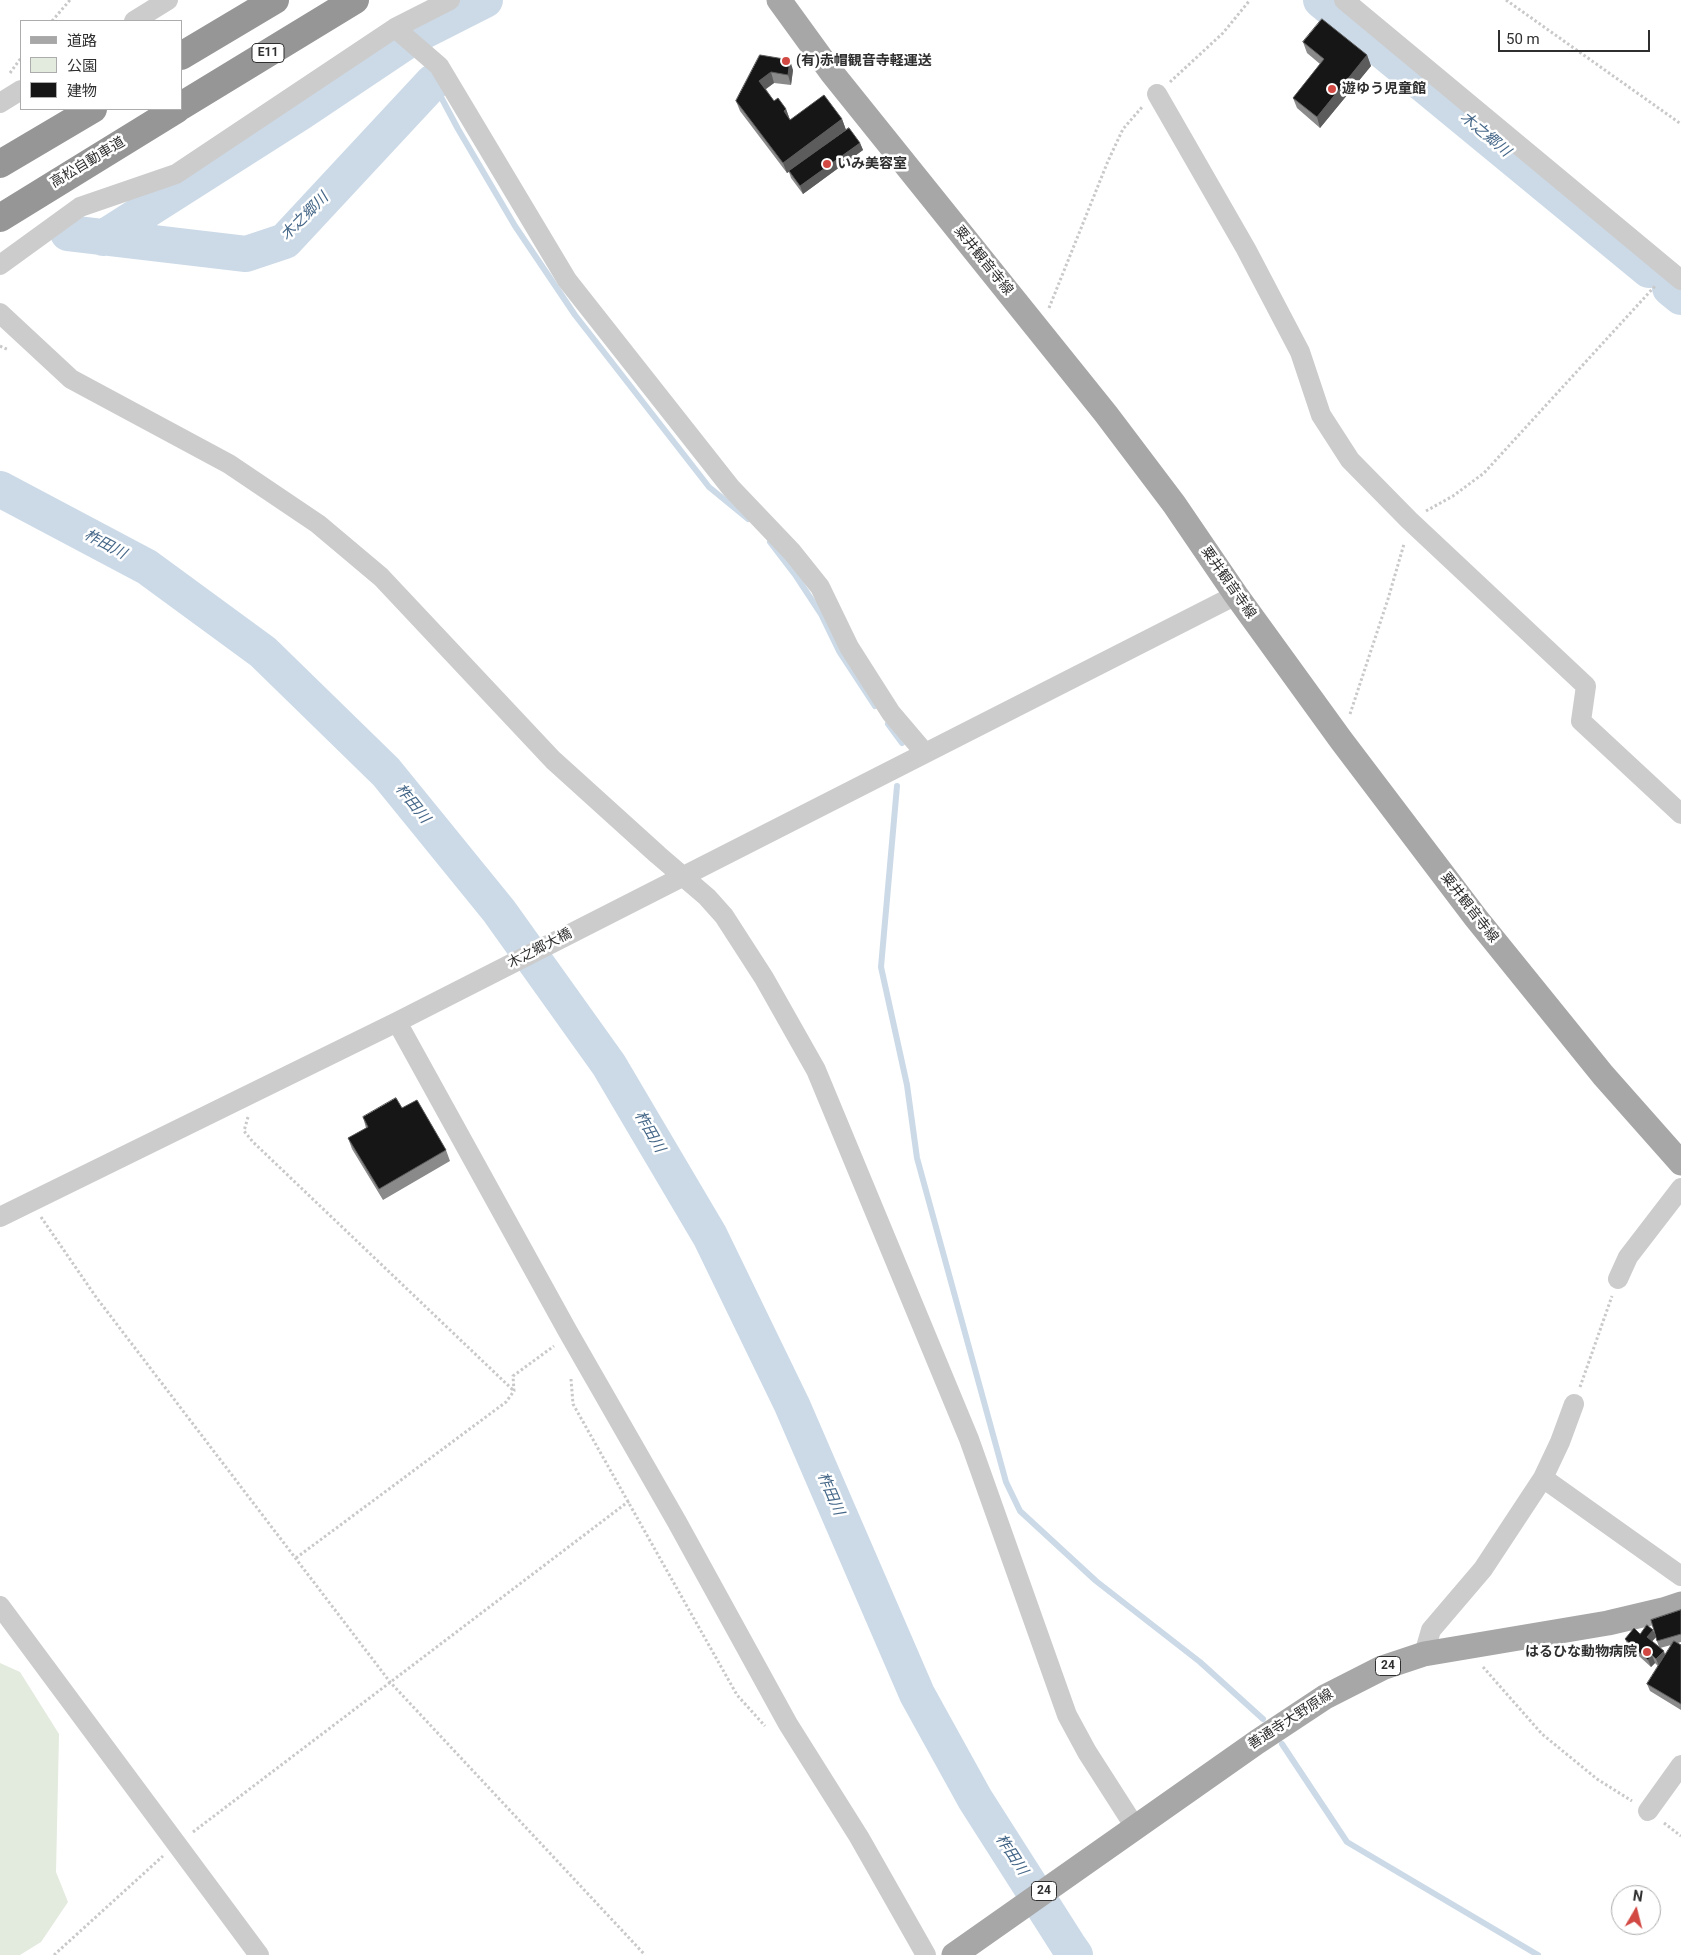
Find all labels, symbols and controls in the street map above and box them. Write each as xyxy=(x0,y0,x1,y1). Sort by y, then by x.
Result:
legend xyxy=(20,20,182,110)
scale bar xyxy=(1501,20,1654,52)
text: 50 m xyxy=(1506,30,1540,48)
text: 道路 xyxy=(67,32,97,50)
road number: E11 xyxy=(252,44,284,62)
place label: (有)赤帽観音寺軽運送 xyxy=(796,53,932,69)
marker: (有)赤帽観音寺軽運送 xyxy=(780,55,792,67)
text: 公園 xyxy=(67,57,97,75)
place label: 遊ゆう児童館 xyxy=(1342,81,1426,97)
text: 建物 xyxy=(67,82,97,100)
marker: 遊ゆう児童館 xyxy=(1326,83,1338,95)
water label: 木之郷川 xyxy=(1456,109,1514,161)
street label: 高松自動車道 xyxy=(48,134,128,192)
place label: いみ美容室 xyxy=(837,156,907,172)
marker: いみ美容室 xyxy=(821,158,833,170)
water label: 木之郷川 xyxy=(277,189,333,245)
street label: 粟井観音寺線 xyxy=(950,223,1016,299)
water label: 柞田川 xyxy=(81,526,129,564)
street label: 粟井観音寺線 xyxy=(1197,544,1259,622)
water label: 柞田川 xyxy=(391,781,433,827)
street label: 粟井観音寺線 xyxy=(1437,870,1501,946)
street label: 木之郷大橋 xyxy=(505,926,575,972)
water label: 柞田川 xyxy=(630,1108,668,1156)
water label: 柞田川 xyxy=(813,1470,847,1518)
place label: はるひな動物病院 xyxy=(1525,1644,1637,1660)
marker: はるひな動物病院 xyxy=(1641,1646,1653,1658)
road number: 24 xyxy=(1376,1656,1400,1675)
street label: 善通寺大野原線 xyxy=(1245,1686,1337,1754)
water label: 柞田川 xyxy=(991,1831,1031,1879)
road number: 24 xyxy=(1032,1882,1056,1900)
north arrow xyxy=(1611,1885,1661,1935)
text: N xyxy=(1632,1888,1644,1905)

